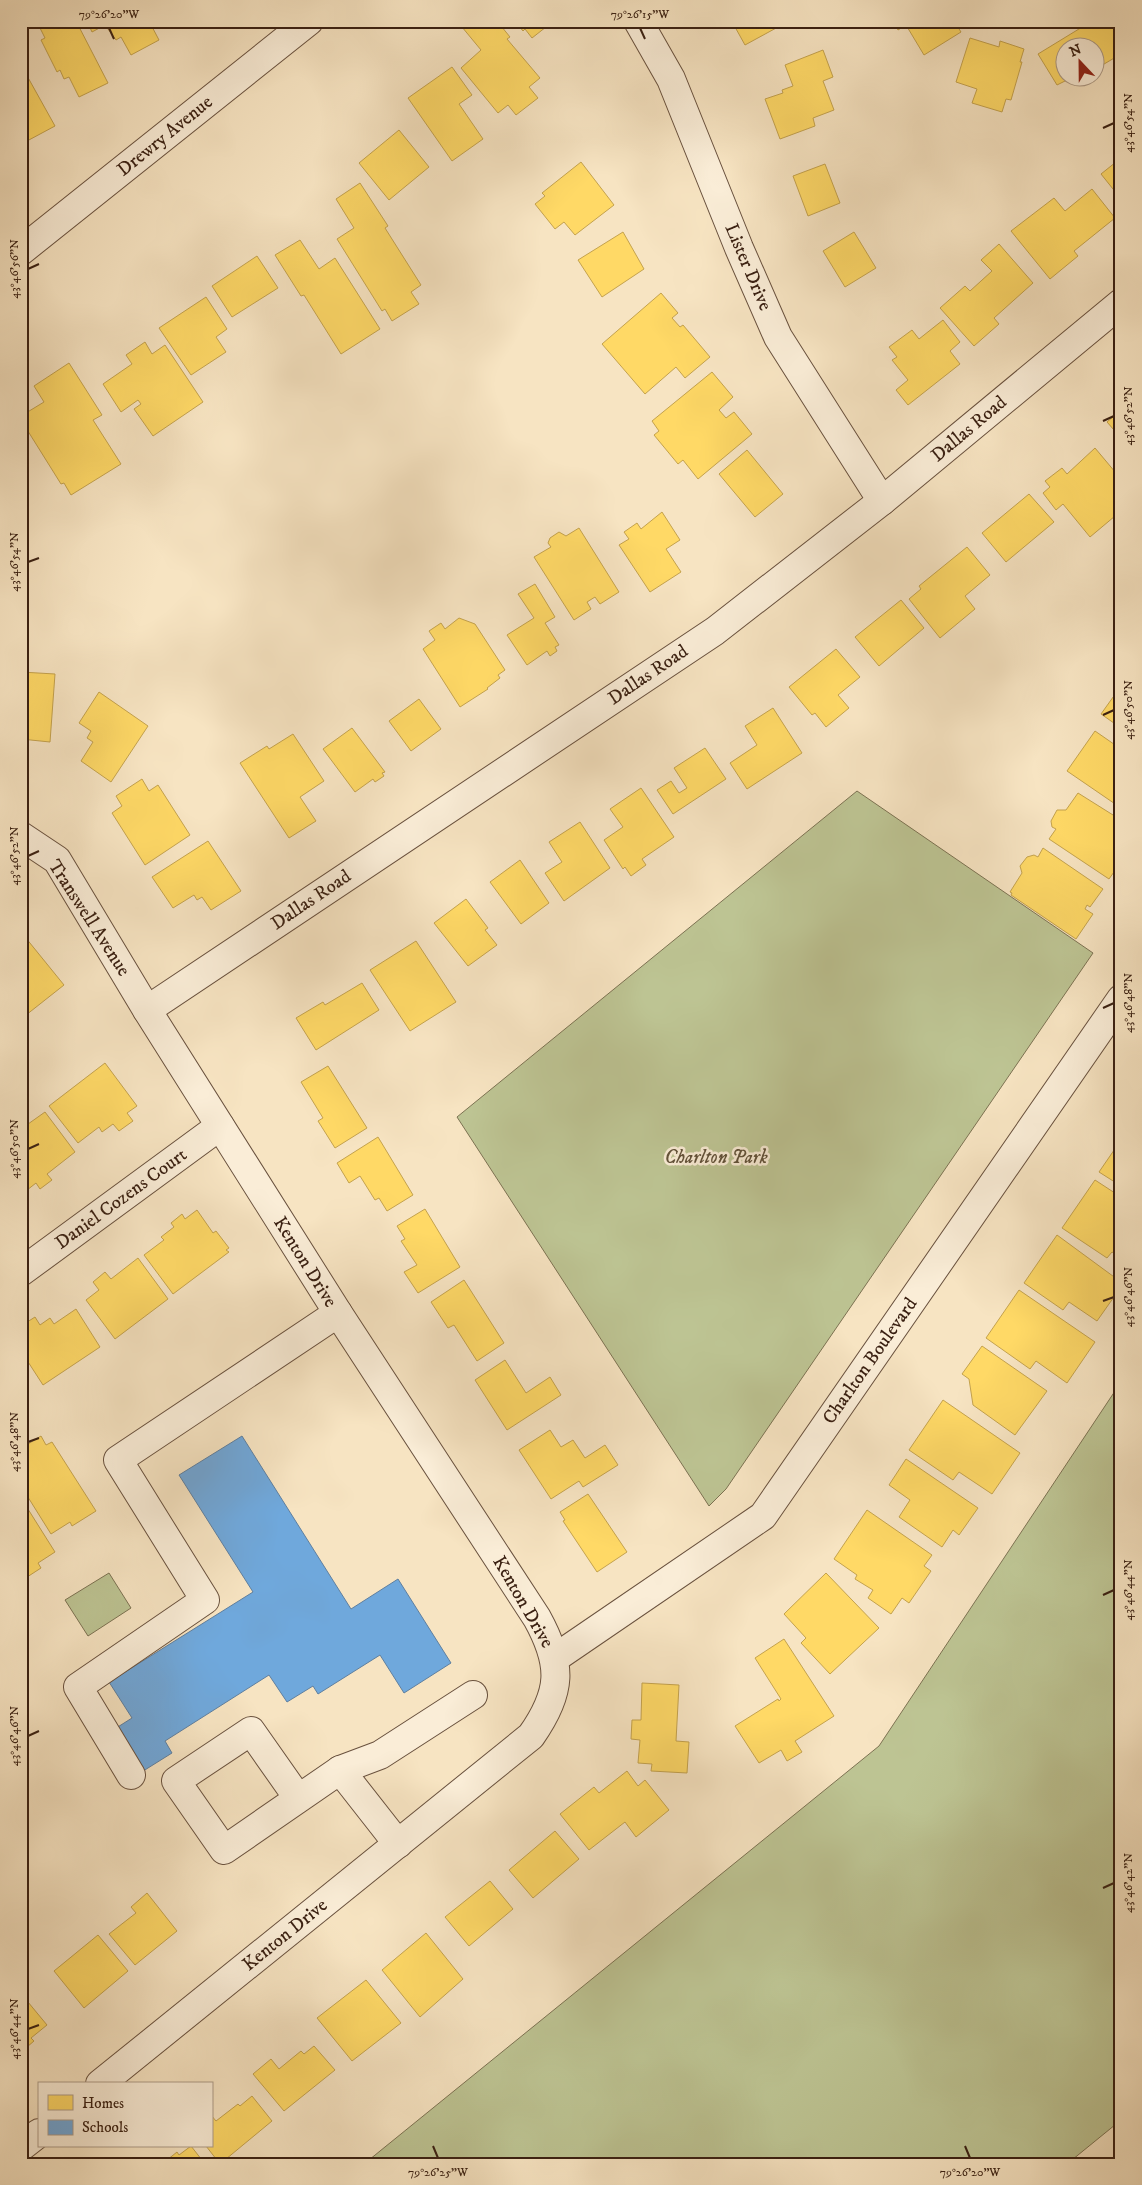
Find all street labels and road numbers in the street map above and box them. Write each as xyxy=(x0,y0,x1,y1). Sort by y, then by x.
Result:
street label: Drewry Avenue xyxy=(113,90,217,181)
street label: Lister Drive xyxy=(719,220,777,314)
street label: Dallas Road xyxy=(927,390,1012,467)
street label: Dallas Road xyxy=(604,640,693,710)
street label: Transwell Avenue xyxy=(43,855,135,981)
street label: Dallas Road xyxy=(267,865,356,935)
street label: Daniel Cozens Court xyxy=(51,1143,191,1255)
street label: Kenton Drive xyxy=(268,1212,342,1312)
street label: Charlton Boulevard xyxy=(818,1293,923,1429)
street label: Kenton Drive xyxy=(487,1552,559,1652)
street label: Kenton Drive xyxy=(238,1894,332,1976)

